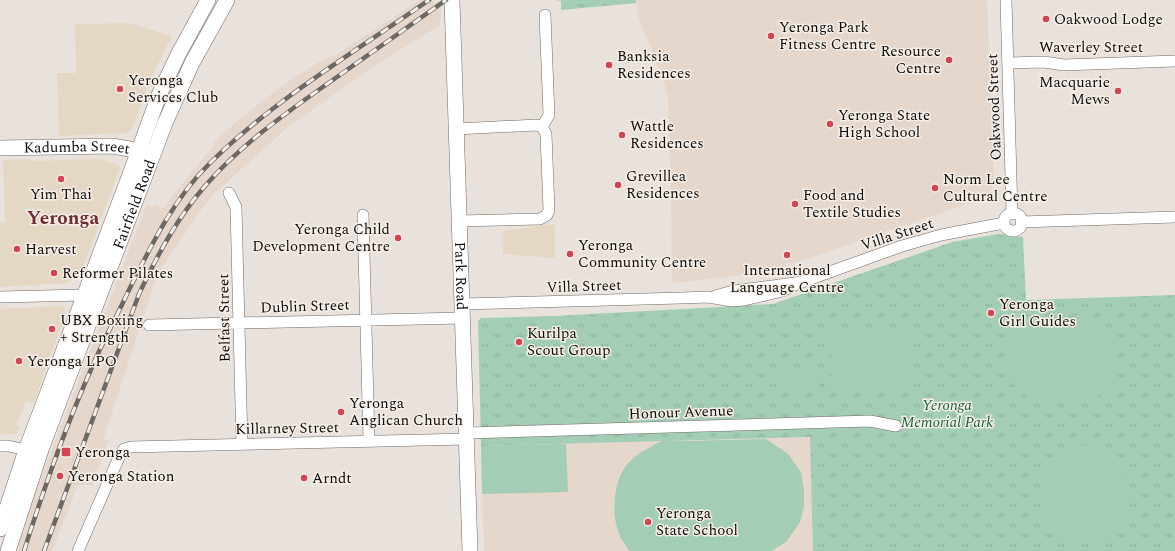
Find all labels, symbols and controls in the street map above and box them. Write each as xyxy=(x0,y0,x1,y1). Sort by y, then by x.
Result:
place label: Oakwood Lodge xyxy=(1054,8,1163,31)
marker: Oakwood Lodge xyxy=(1041,14,1051,24)
place label: Yeronga Park Fitness Centre xyxy=(779,16,876,56)
marker: Yeronga Park Fitness Centre xyxy=(766,31,776,41)
street label: Waverley Street xyxy=(1039,36,1143,59)
place label: Resource Centre xyxy=(880,40,941,80)
place label: Banksia Residences xyxy=(617,45,691,85)
street label: Oakwood Street xyxy=(981,53,1008,161)
marker: Resource Centre xyxy=(944,55,954,65)
marker: Banksia Residences xyxy=(604,60,614,70)
place label: Yeronga Services Club xyxy=(128,69,218,109)
place label: Macquarie Mews xyxy=(1039,71,1110,111)
marker: Yeronga Services Club xyxy=(115,84,125,94)
marker: Macquarie Mews xyxy=(1113,86,1123,96)
place label: Yeronga State High School xyxy=(838,104,930,144)
place label: Wattle Residences xyxy=(630,115,704,155)
marker: Yeronga State High School xyxy=(825,119,835,129)
marker: Wattle Residences xyxy=(617,130,627,140)
street label: Kadumba Street xyxy=(24,135,132,161)
street label: Fairfield Road xyxy=(107,156,162,253)
place label: Grevillea Residences xyxy=(626,165,700,205)
place label: Norm Lee Cultural Centre xyxy=(943,168,1048,208)
marker: Yim Thai xyxy=(56,174,66,184)
marker: Grevillea Residences xyxy=(613,180,623,190)
place label: Yim Thai xyxy=(30,183,92,206)
marker: Norm Lee Cultural Centre xyxy=(930,183,940,193)
place label: Food and Textile Studies xyxy=(803,184,901,224)
marker: Food and Textile Studies xyxy=(790,199,800,209)
district label: Yeronga xyxy=(27,204,100,233)
street label: Villa Street xyxy=(858,212,936,257)
place label: Yeronga Child Development Centre xyxy=(252,218,390,258)
marker: Yeronga Child Development Centre xyxy=(393,233,403,243)
place label: Yeronga Community Centre xyxy=(578,234,706,274)
place label: Harvest xyxy=(25,238,77,261)
street label: Park Road xyxy=(448,241,473,311)
marker: Harvest xyxy=(12,244,22,254)
marker: Yeronga Community Centre xyxy=(565,249,575,259)
marker: International Language Centre xyxy=(782,250,792,260)
place label: International Language Centre xyxy=(730,259,844,299)
place label: Reformer Pilates xyxy=(62,262,173,285)
marker: Reformer Pilates xyxy=(49,268,59,278)
street label: Belfast Street xyxy=(212,273,237,363)
street label: Villa Street xyxy=(546,274,622,299)
street label: Dublin Street xyxy=(260,293,350,320)
place label: Yeronga Girl Guides xyxy=(999,293,1076,333)
marker: Yeronga Girl Guides xyxy=(986,308,996,318)
place label: UBX Boxing + Strength xyxy=(60,309,143,349)
place label: Kurilpa Scout Group xyxy=(527,322,611,362)
marker: UBX Boxing + Strength xyxy=(47,324,57,334)
marker: Kurilpa Scout Group xyxy=(514,337,524,347)
place label: Yeronga LPO xyxy=(27,350,117,373)
marker: Yeronga LPO xyxy=(14,356,24,366)
place label: Yeronga Anglican Church xyxy=(349,392,463,432)
park label: Yeronga Memorial Park xyxy=(901,394,993,434)
street label: Honour Avenue xyxy=(628,399,734,426)
marker: Yeronga Anglican Church xyxy=(336,407,346,417)
street label: Killarney Street xyxy=(235,416,339,441)
place label: Yeronga xyxy=(75,441,131,464)
marker: Yeronga xyxy=(60,446,72,458)
place label: Yeronga Station xyxy=(68,465,175,488)
place label: Arndt xyxy=(312,467,352,490)
marker: Yeronga Station xyxy=(55,471,65,481)
marker: Arndt xyxy=(299,473,309,483)
place label: Yeronga State School xyxy=(656,502,738,542)
marker: Yeronga State School xyxy=(643,517,653,527)

